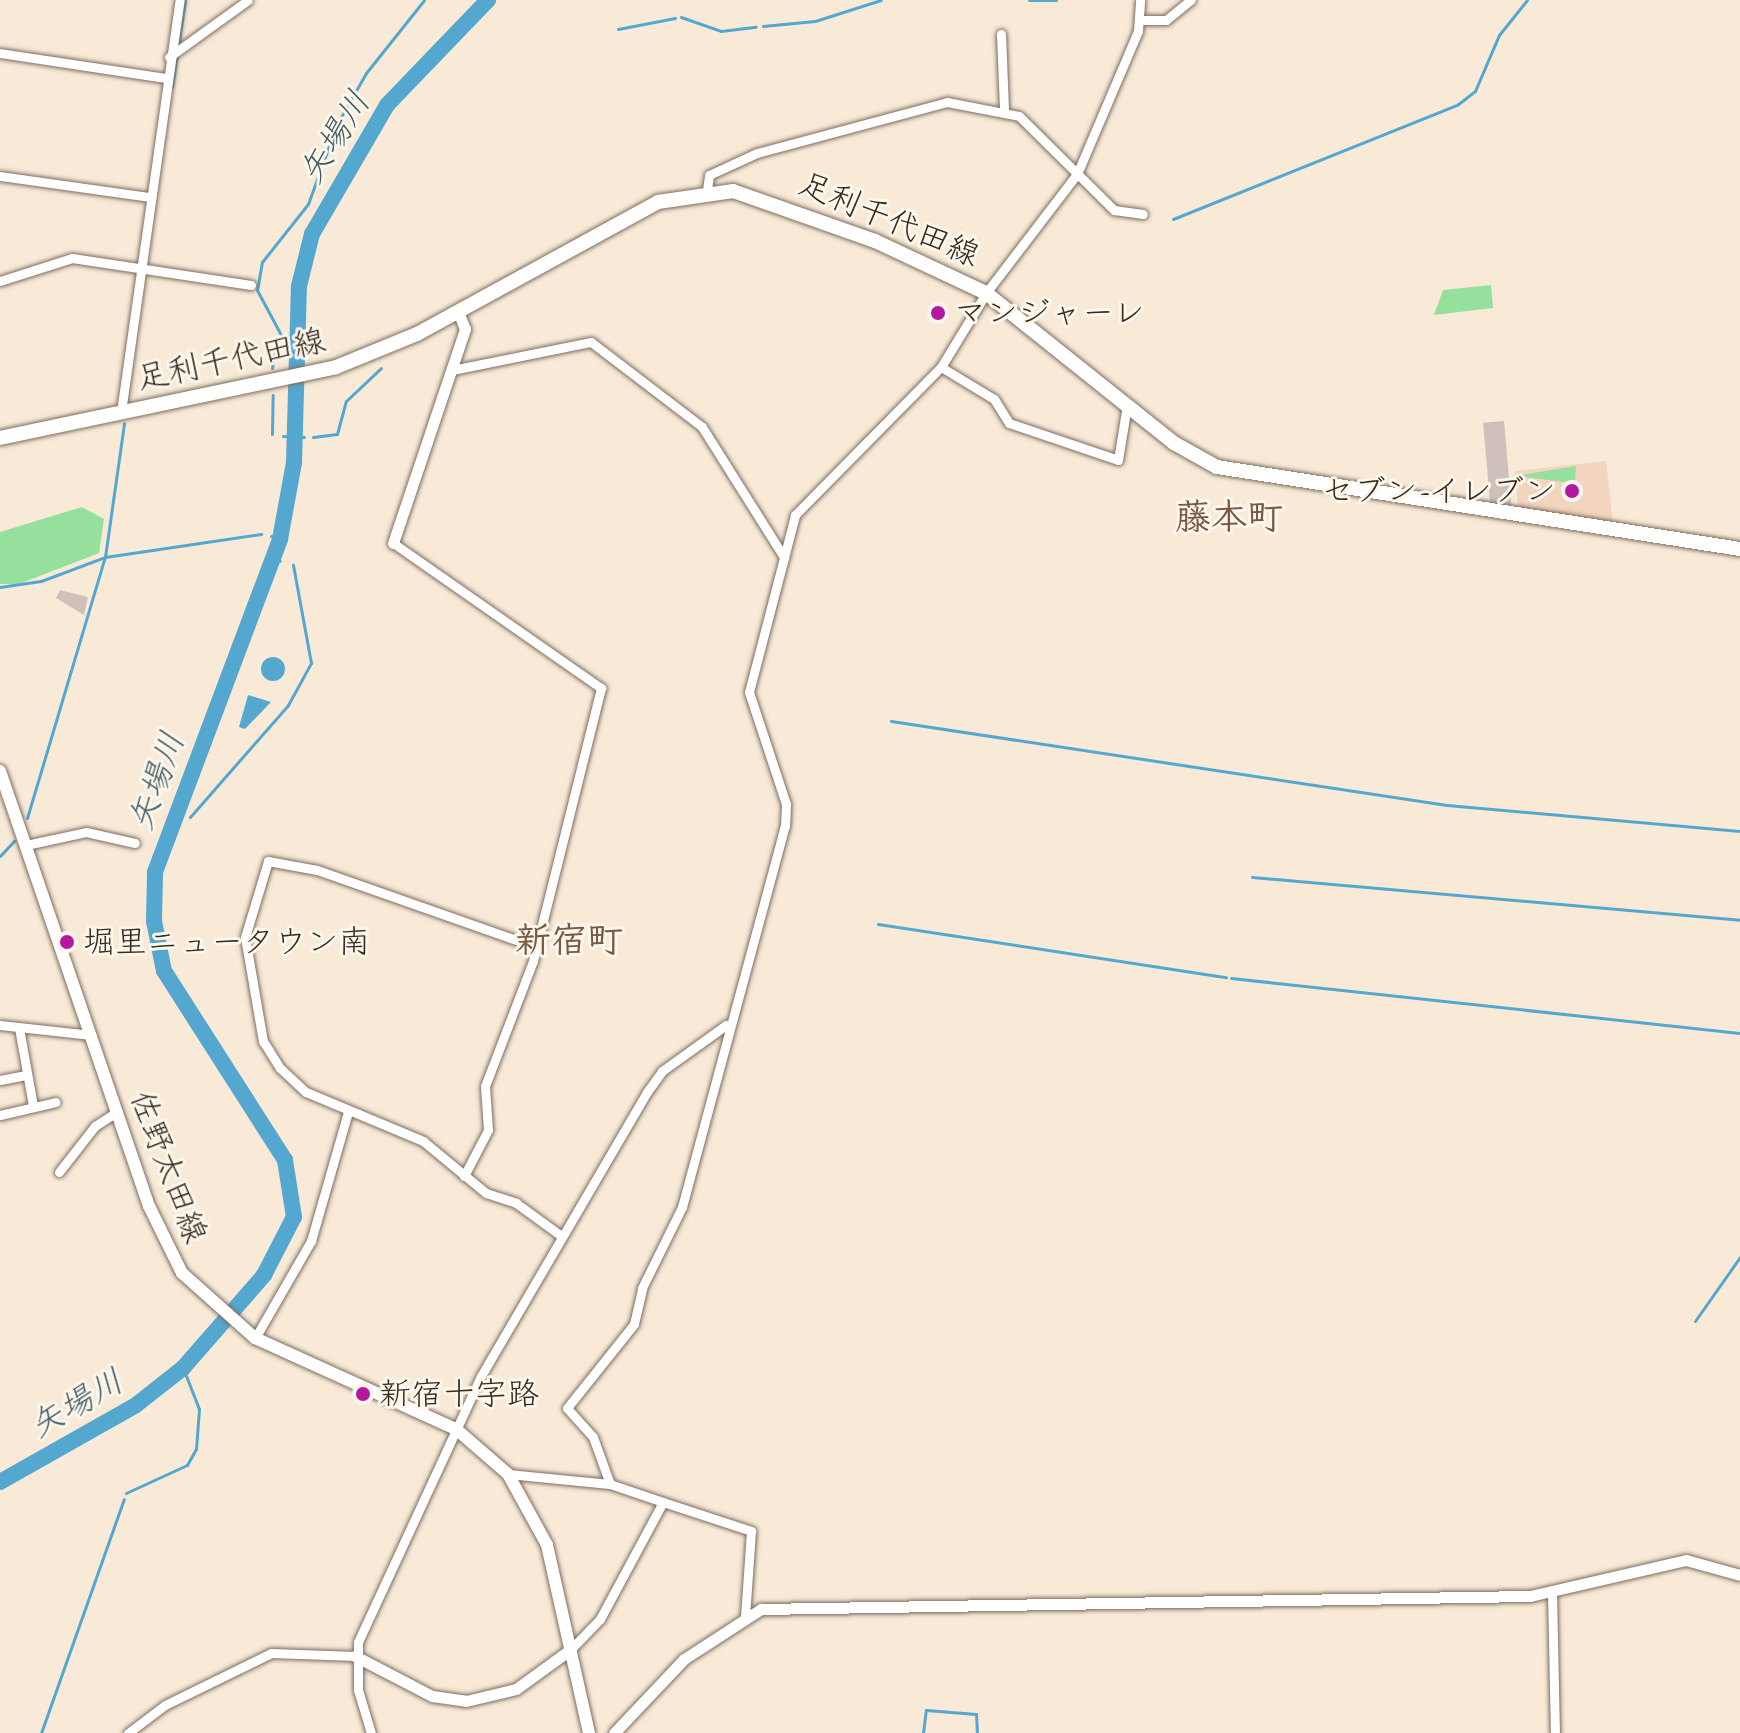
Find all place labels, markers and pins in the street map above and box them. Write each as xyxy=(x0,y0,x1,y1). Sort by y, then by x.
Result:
place label: マンジャーレ xyxy=(954,294,1146,332)
marker: マンジャーレ xyxy=(929,304,947,322)
place label: セブン-イレブン xyxy=(1322,472,1556,510)
marker: セブン-イレブン xyxy=(1563,482,1581,500)
place label: 堀里ニュータウン南 xyxy=(83,923,371,961)
marker: 堀里ニュータウン南 xyxy=(58,933,76,951)
place label: 新宿十字路 xyxy=(379,1375,539,1413)
marker: 新宿十字路 xyxy=(354,1385,372,1403)

